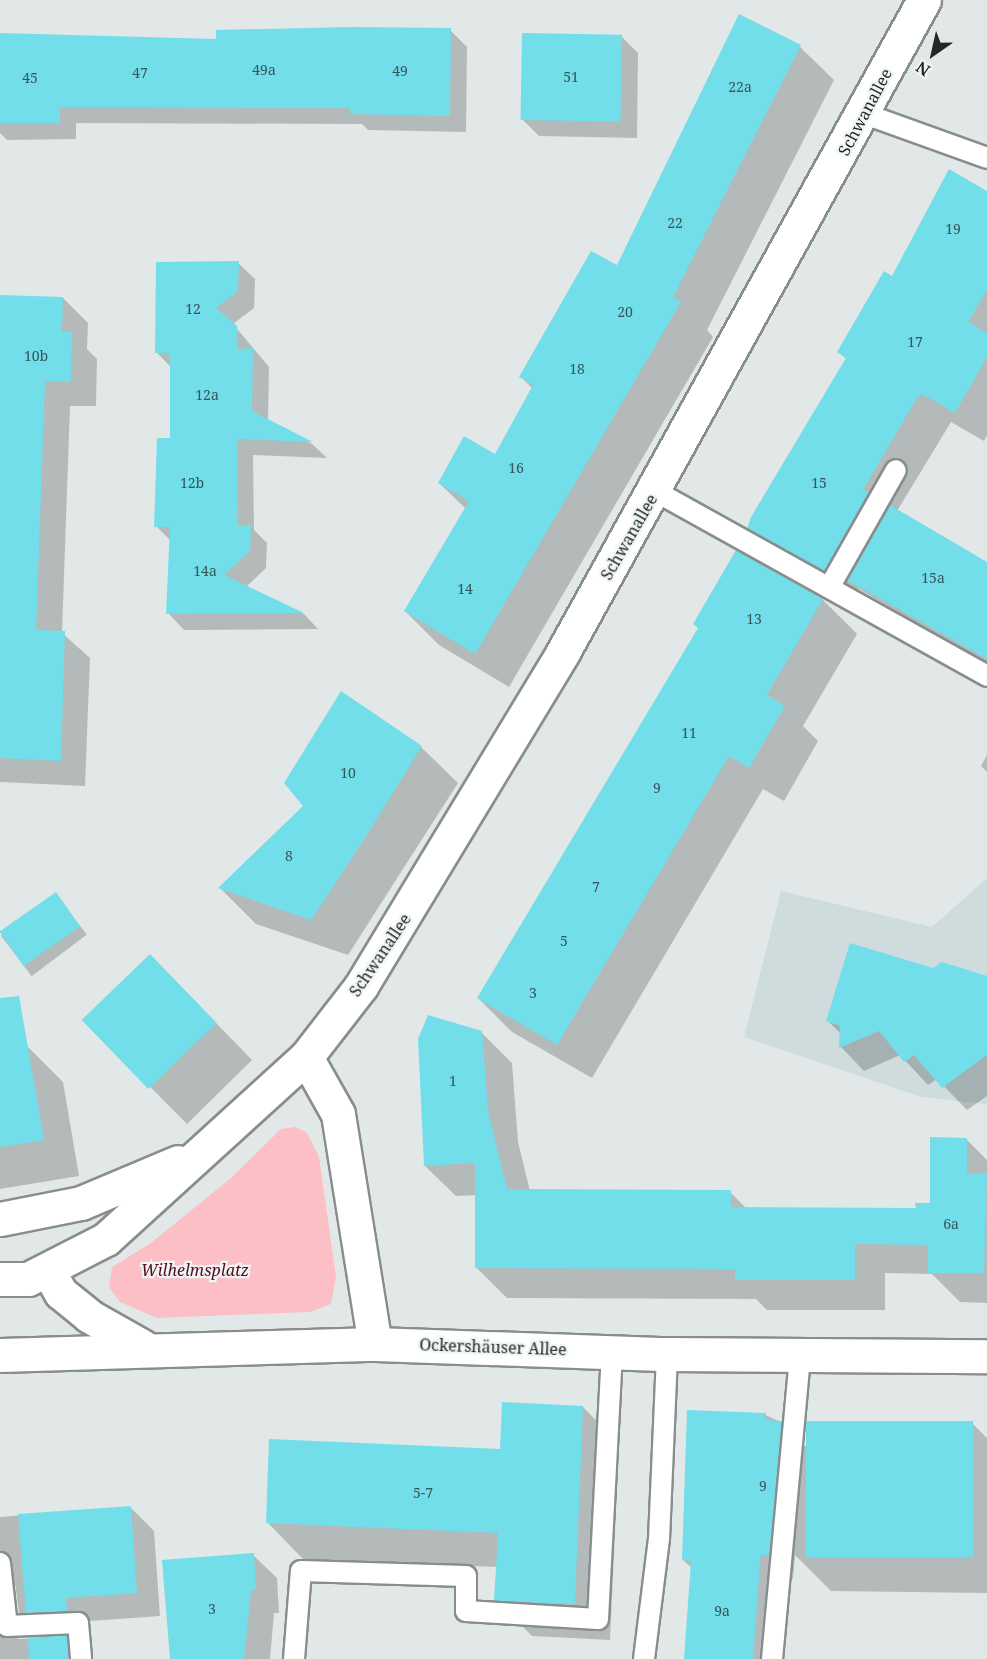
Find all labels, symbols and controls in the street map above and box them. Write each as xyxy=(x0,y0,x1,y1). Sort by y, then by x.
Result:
north arrow xyxy=(903,24,963,84)
text: N xyxy=(912,56,934,82)
house number: 49a xyxy=(252,62,276,78)
house number: 49 xyxy=(392,63,408,79)
house number: 47 xyxy=(132,65,148,81)
street label: Schwanallee xyxy=(834,65,896,159)
house number: 51 xyxy=(563,69,579,85)
house number: 45 xyxy=(22,70,38,86)
house number: 22a xyxy=(728,79,752,95)
house number: 22 xyxy=(667,215,683,231)
house number: 19 xyxy=(945,221,961,237)
house number: 12 xyxy=(185,301,201,317)
house number: 20 xyxy=(617,304,633,320)
house number: 17 xyxy=(907,334,923,350)
house number: 10b xyxy=(24,348,48,364)
house number: 18 xyxy=(569,361,585,377)
house number: 12a xyxy=(195,387,219,403)
house number: 16 xyxy=(508,460,524,476)
house number: 12b xyxy=(180,475,204,491)
house number: 15 xyxy=(811,475,827,491)
street label: Schwanallee xyxy=(597,491,661,583)
house number: 14a xyxy=(193,563,217,579)
house number: 15a xyxy=(921,570,945,586)
house number: 14 xyxy=(457,581,473,597)
house number: 13 xyxy=(746,611,762,627)
house number: 11 xyxy=(681,725,697,741)
house number: 10 xyxy=(340,765,356,781)
house number: 9 xyxy=(653,780,661,796)
house number: 8 xyxy=(285,848,293,864)
house number: 7 xyxy=(592,879,600,895)
street label: Schwanallee xyxy=(345,910,415,1000)
house number: 5 xyxy=(560,933,568,949)
house number: 3 xyxy=(529,985,537,1001)
house number: 1 xyxy=(449,1073,457,1089)
house number: 6a xyxy=(943,1216,959,1232)
park label: Wilhelmsplatz xyxy=(141,1260,249,1280)
street label: Ockershäuser Allee xyxy=(419,1335,567,1359)
house number: 9 xyxy=(759,1478,767,1494)
house number: 5-7 xyxy=(413,1485,433,1501)
house number: 3 xyxy=(208,1601,216,1617)
house number: 9a xyxy=(714,1603,730,1619)

